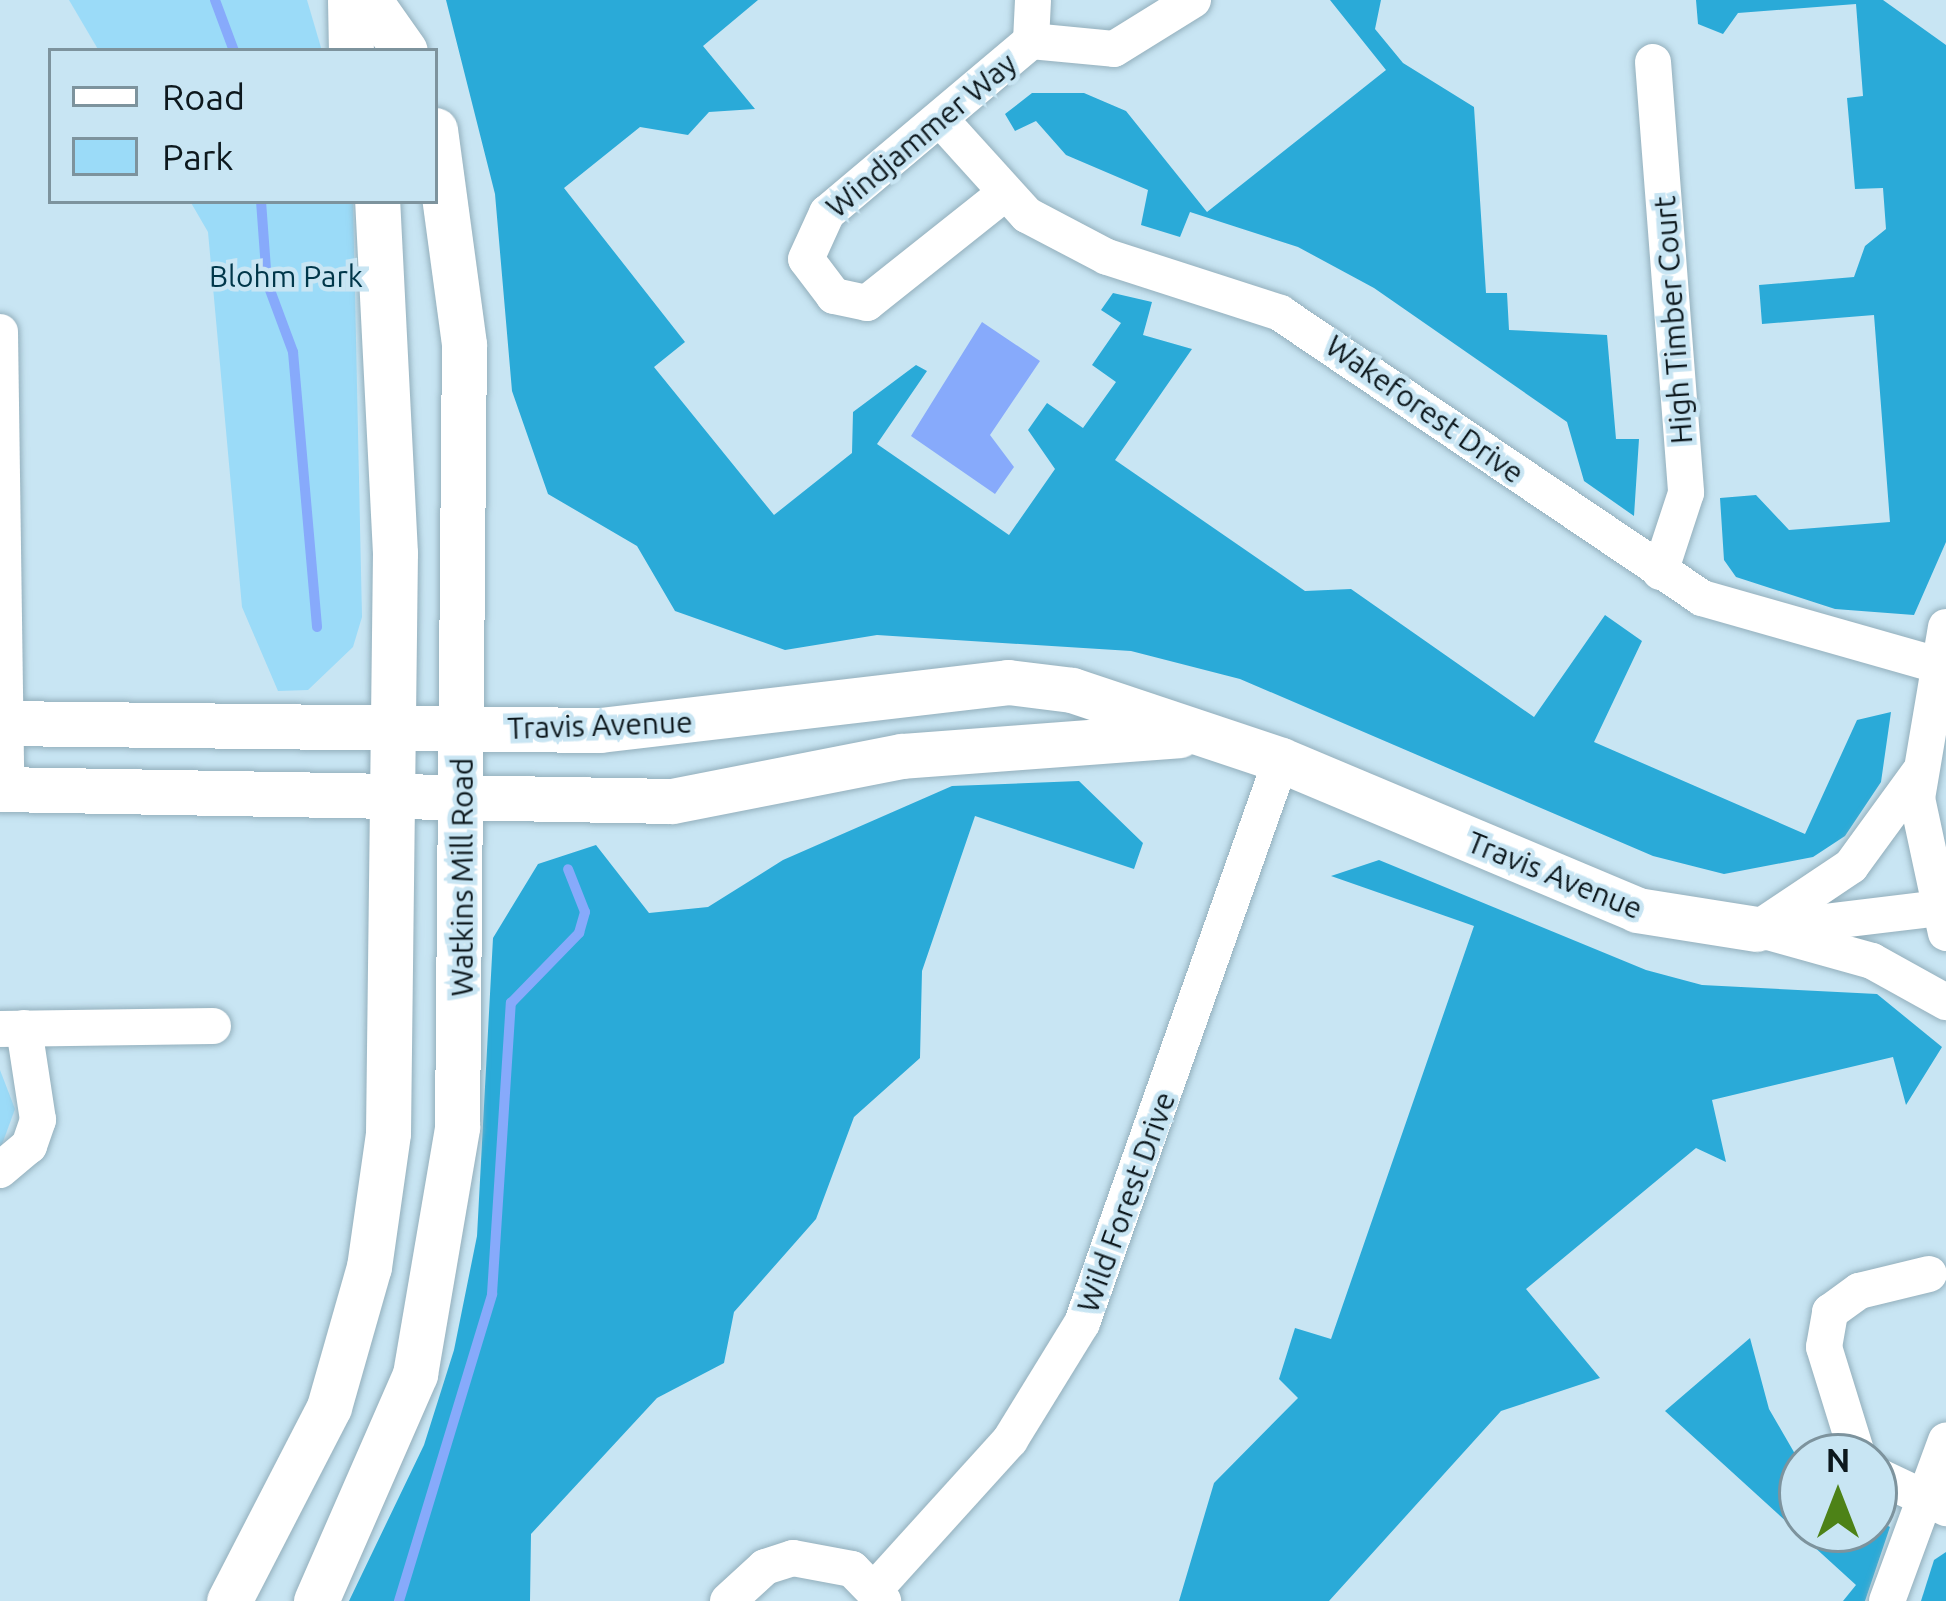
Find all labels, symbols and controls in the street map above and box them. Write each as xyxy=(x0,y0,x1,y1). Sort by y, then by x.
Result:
street label: Windjammer Way xyxy=(819,45,1023,225)
legend xyxy=(48,48,438,204)
text: Road xyxy=(162,76,245,117)
text: Park xyxy=(162,136,234,177)
street label: High Timber Court xyxy=(1646,195,1700,445)
park label: Blohm Park xyxy=(209,258,363,294)
street label: Wakeforest Drive xyxy=(1319,327,1531,491)
street label: Travis Avenue xyxy=(507,704,693,746)
street label: Watkins Mill Road xyxy=(444,758,480,996)
street label: Travis Avenue xyxy=(1462,824,1648,926)
street label: Wild Forest Drive xyxy=(1069,1087,1183,1317)
north arrow xyxy=(1778,1433,1898,1553)
text: N xyxy=(1826,1441,1850,1478)

